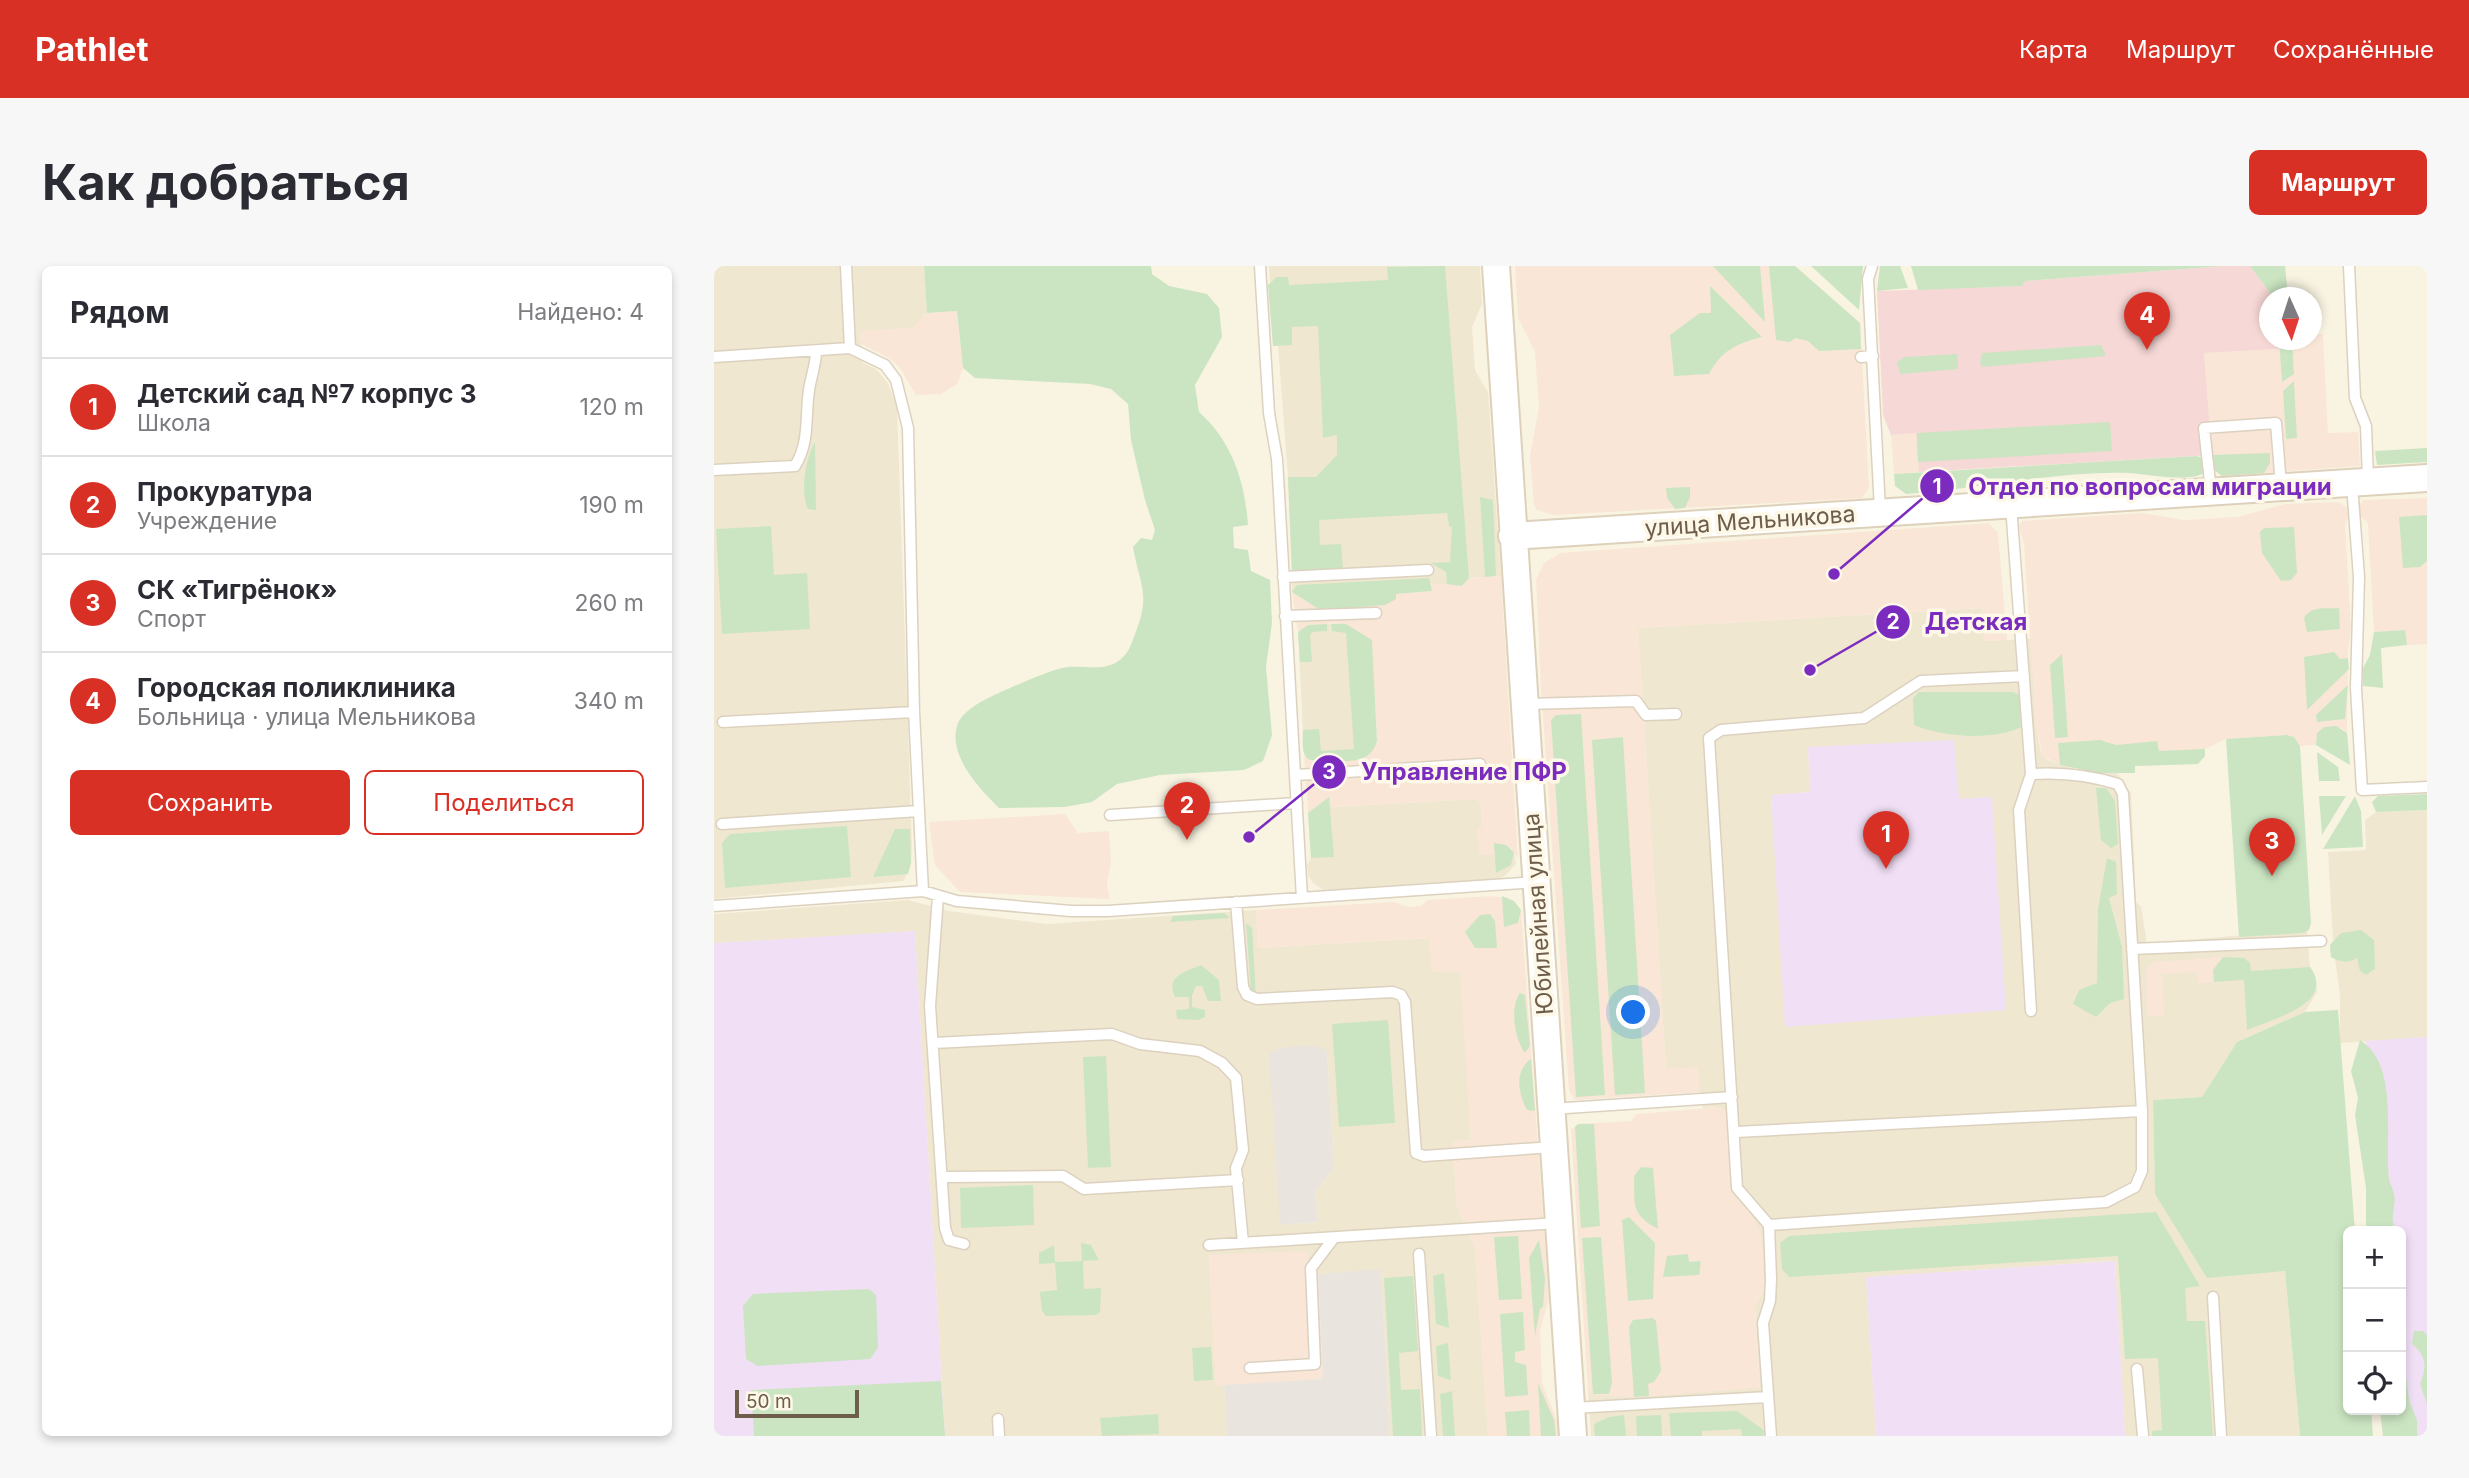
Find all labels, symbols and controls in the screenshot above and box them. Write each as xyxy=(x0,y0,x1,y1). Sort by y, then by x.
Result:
text: Pathlet xyxy=(35,29,149,69)
text: Карта xyxy=(2019,35,2088,64)
text: Маршрут xyxy=(2126,35,2235,64)
text: Сохранённые xyxy=(2273,35,2434,64)
button: Маршрут xyxy=(2249,150,2427,215)
text: Как добраться xyxy=(42,153,410,212)
north arrow xyxy=(2259,287,2322,350)
pin: 4 xyxy=(2124,292,2170,350)
text: Рядом xyxy=(70,294,170,330)
text: Найдено: 4 xyxy=(517,298,644,326)
text: Детский сад №7 корпус 3 xyxy=(137,378,477,409)
text: 1 xyxy=(88,393,98,421)
text: 120 m xyxy=(579,393,644,421)
text: Школа xyxy=(137,409,211,437)
callout: Отдел по вопросам миграции xyxy=(1919,464,2346,509)
text: Отдел по вопросам миграции xyxy=(1968,472,2332,501)
text: 1 xyxy=(1932,474,1942,499)
text: Прокуратура xyxy=(137,476,313,507)
text: 2 xyxy=(86,491,100,519)
text: 190 m xyxy=(579,491,644,519)
street label: улица Мельникова xyxy=(1644,500,1856,542)
text: Учреждение xyxy=(137,507,277,535)
text: СК «Тигрёнок» xyxy=(137,574,337,605)
text: 3 xyxy=(86,589,100,617)
text: 260 m xyxy=(575,589,644,617)
callout: Детская xyxy=(1876,599,2041,644)
text: Спорт xyxy=(137,605,206,633)
text: Детская xyxy=(1925,607,2027,636)
text: 2 xyxy=(1886,609,1900,634)
text: Городская поликлиника xyxy=(137,672,456,703)
text: 4 xyxy=(85,687,101,715)
text: 340 m xyxy=(574,687,644,715)
text: Больница · улица Мельникова xyxy=(137,703,476,731)
callout: Управление ПФР xyxy=(1312,749,1581,794)
text: Управление ПФР xyxy=(1361,757,1567,786)
text: 3 xyxy=(1322,759,1336,784)
button: Сохранить xyxy=(70,770,350,835)
button: Поделиться xyxy=(364,770,644,835)
pin: 2 xyxy=(1164,782,1210,840)
pin: 1 xyxy=(1863,811,1909,869)
street label: Юбилейная улица xyxy=(1517,812,1559,1016)
pin: 3 xyxy=(2249,818,2295,876)
your location xyxy=(1616,995,1650,1029)
map controls xyxy=(2343,1226,2406,1415)
button: + xyxy=(2343,1226,2406,1289)
button: − xyxy=(2343,1289,2406,1352)
button: locate xyxy=(2343,1352,2406,1415)
scale bar xyxy=(735,1387,859,1419)
text: 50 m xyxy=(746,1390,792,1413)

